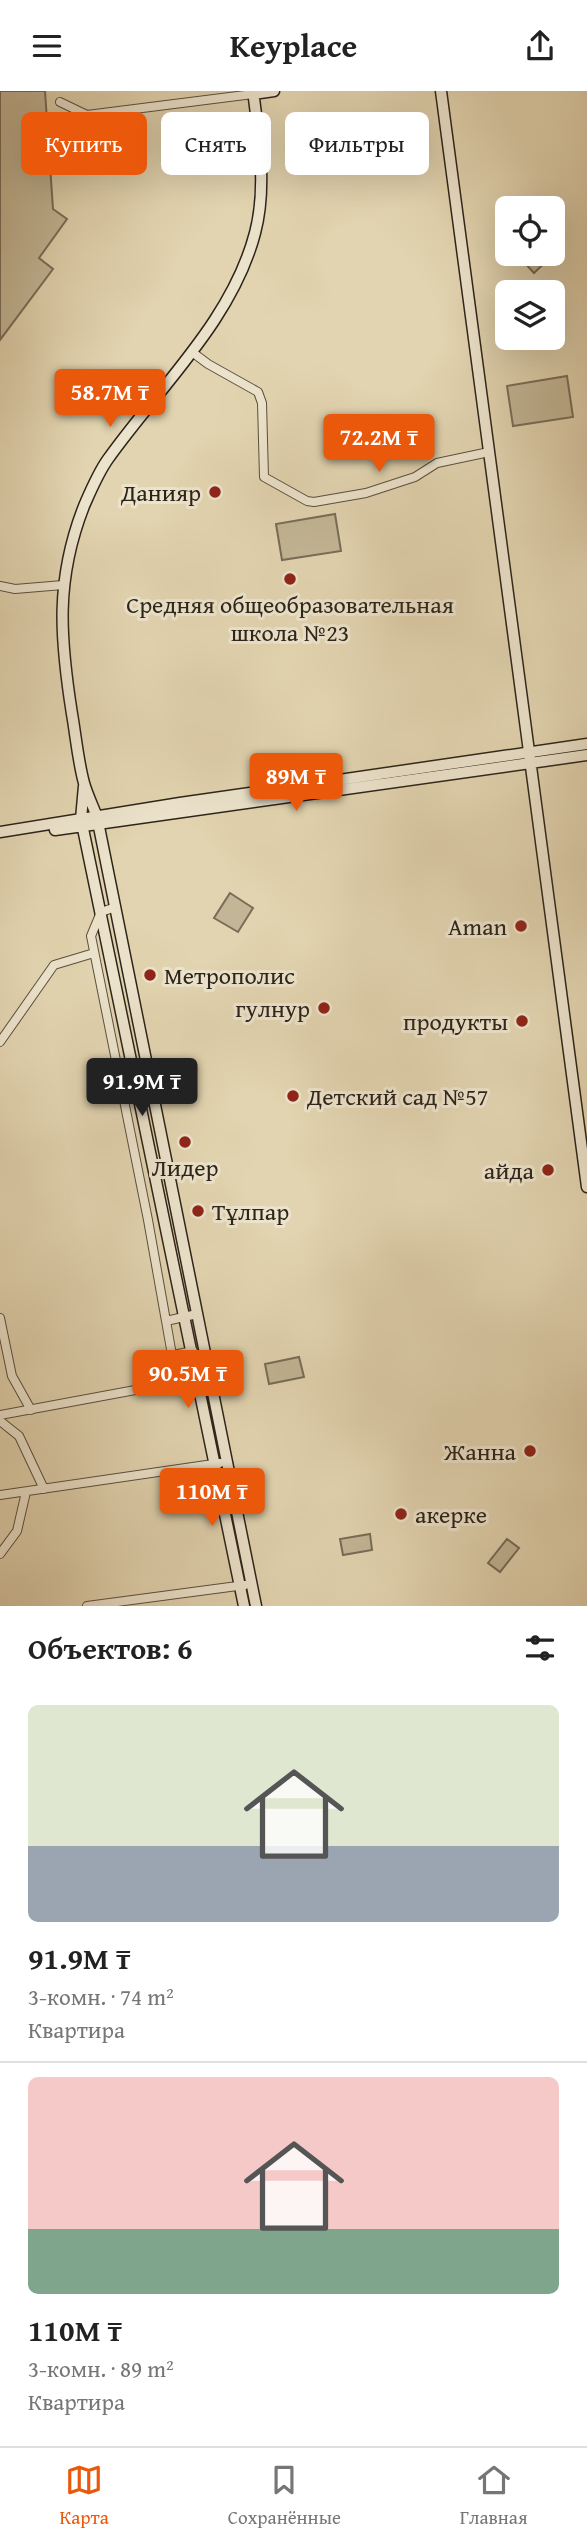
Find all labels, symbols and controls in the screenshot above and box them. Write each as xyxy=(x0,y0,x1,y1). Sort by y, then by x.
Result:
text: Keyplace xyxy=(230,22,357,69)
icon: menu xyxy=(28,27,66,65)
icon: share xyxy=(521,27,559,65)
chip: Купить xyxy=(21,112,147,175)
chip: Снять xyxy=(161,112,271,175)
chip: Фильтры xyxy=(285,112,429,175)
map controls xyxy=(495,196,565,350)
button: locate xyxy=(495,196,565,266)
button: layers xyxy=(495,280,565,350)
pin: 58.7M ₸ xyxy=(45,369,175,429)
text: 58.7M ₸ xyxy=(70,375,150,408)
pin: 72.2M ₸ xyxy=(314,415,444,474)
text: 72.2M ₸ xyxy=(339,420,419,453)
place label: Данияр xyxy=(120,475,201,510)
marker: Данияр xyxy=(207,484,223,500)
marker: Средняя общеобразовательная школа №23 xyxy=(282,571,298,587)
place label: Средняя общеобразовательная школа №23 xyxy=(126,587,454,650)
pin: 89M ₸ xyxy=(247,753,345,813)
text: 89M ₸ xyxy=(266,759,326,792)
place label: Aman xyxy=(448,909,508,944)
marker: Aman xyxy=(513,918,529,934)
place label: Метрополис xyxy=(164,958,295,993)
marker: Метрополис xyxy=(142,967,158,983)
place label: гулнур xyxy=(235,991,310,1026)
marker: гулнур xyxy=(316,1000,332,1016)
place label: продукты xyxy=(403,1004,508,1039)
marker: продукты xyxy=(514,1013,530,1029)
pin: 91.9M ₸ xyxy=(77,1059,207,1118)
text: 91.9M ₸ xyxy=(102,1064,182,1097)
place label: Детский сад №57 xyxy=(306,1079,488,1114)
marker: Детский сад №57 xyxy=(285,1088,301,1104)
marker: Лидер xyxy=(177,1134,193,1150)
place label: Лидер xyxy=(152,1150,218,1185)
place label: айда xyxy=(484,1153,535,1188)
marker: айда xyxy=(540,1162,556,1178)
place label: Тұлпар xyxy=(212,1194,289,1229)
marker: Тұлпар xyxy=(190,1203,206,1219)
pin: 90.5M ₸ xyxy=(123,1351,253,1410)
text: 90.5M ₸ xyxy=(148,1356,228,1389)
place label: Жанна xyxy=(443,1434,517,1469)
marker: Жанна xyxy=(522,1443,538,1459)
pin: 110M ₸ xyxy=(155,1469,269,1528)
text: 110M ₸ xyxy=(176,1474,248,1507)
place label: акерке xyxy=(415,1497,487,1532)
marker: акерке xyxy=(393,1506,409,1522)
text: Объектов: 6 xyxy=(28,1626,192,1670)
icon: filters xyxy=(521,1629,559,1667)
icon: home xyxy=(231,1751,357,1877)
text: 91.9M ₸ xyxy=(28,1936,131,1980)
text: 3-комн. · 74 m² xyxy=(28,1980,174,2013)
text: Квартира xyxy=(28,2013,125,2046)
icon: home xyxy=(231,2123,357,2249)
text: 110M ₸ xyxy=(28,2308,123,2352)
text: 3-комн. · 89 m² xyxy=(28,2352,174,2385)
text: Квартира xyxy=(28,2385,125,2418)
tab: Карта xyxy=(59,2461,109,2531)
tab: Сохранённые xyxy=(228,2461,341,2531)
tab: Главная xyxy=(460,2461,528,2531)

